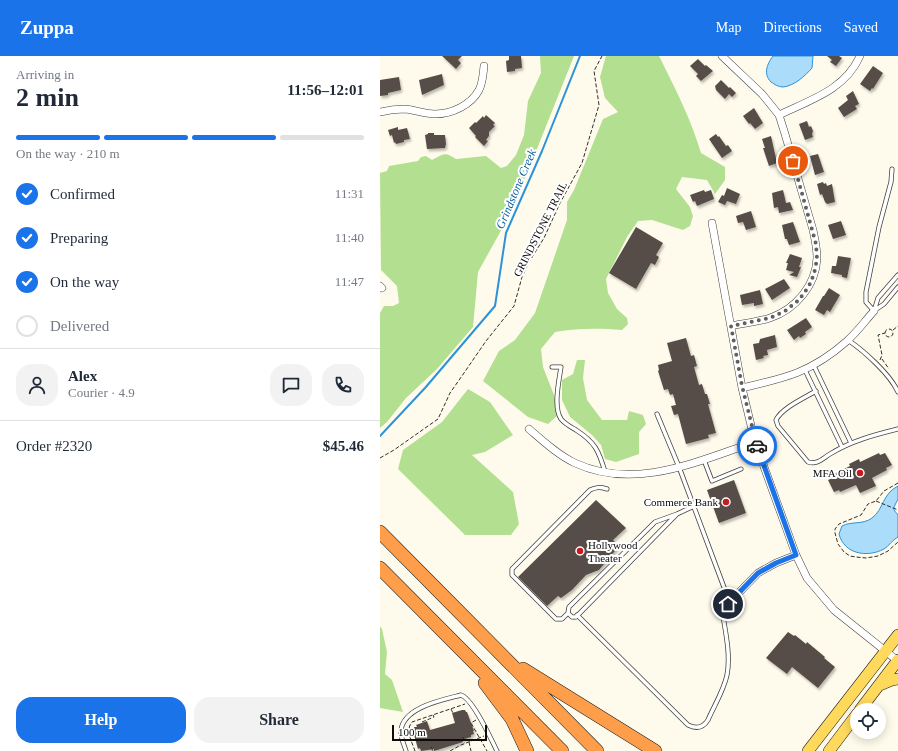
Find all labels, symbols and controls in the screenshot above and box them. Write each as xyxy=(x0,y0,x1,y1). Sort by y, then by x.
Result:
text: Zuppa xyxy=(20,17,74,38)
text: Map xyxy=(716,20,741,35)
text: Directions xyxy=(763,20,822,35)
text: Saved xyxy=(844,20,878,35)
text: Arriving in xyxy=(16,67,74,82)
text: 11:56–12:01 xyxy=(287,82,364,98)
text: 2 min xyxy=(16,83,79,112)
pin xyxy=(776,144,810,178)
text: On the way · 210 m xyxy=(16,146,120,161)
water label: Grindstone Creek xyxy=(493,146,539,231)
icon: bag xyxy=(782,150,804,172)
street label: GRINDSTONE TRAIL xyxy=(511,179,569,279)
icon: check xyxy=(16,183,38,205)
text: Confirmed xyxy=(50,186,115,202)
text: 11:31 xyxy=(335,186,364,201)
icon: check xyxy=(16,227,38,249)
text: Preparing xyxy=(50,230,108,246)
text: 11:40 xyxy=(335,230,364,245)
icon: check xyxy=(16,271,38,293)
text: On the way xyxy=(50,274,119,290)
text: 11:47 xyxy=(335,274,364,289)
text: Delivered xyxy=(50,318,109,334)
button: person xyxy=(16,364,58,406)
button: chat xyxy=(270,364,312,406)
button: phone xyxy=(322,364,364,406)
text: Alex xyxy=(68,368,97,384)
text: Courier · 4.9 xyxy=(68,385,135,400)
courier xyxy=(737,426,777,466)
icon: car xyxy=(746,435,768,457)
text: Order #2320 xyxy=(16,438,92,454)
text: $45.46 xyxy=(323,438,364,454)
place label: MFA Oil xyxy=(813,467,852,479)
marker: MFA Oil xyxy=(855,468,865,478)
place label: Commerce Bank xyxy=(644,496,718,508)
marker: Commerce Bank xyxy=(721,497,731,507)
place label: Hollywood Theater xyxy=(588,539,638,564)
marker: Hollywood Theater xyxy=(575,546,585,556)
pin xyxy=(711,587,745,621)
icon: home xyxy=(717,593,739,615)
button: Help xyxy=(16,697,186,743)
button: Share xyxy=(194,697,364,743)
map controls xyxy=(850,703,886,739)
button: locate xyxy=(850,703,886,739)
scale bar xyxy=(392,723,487,742)
text: 100 m xyxy=(398,726,426,738)

